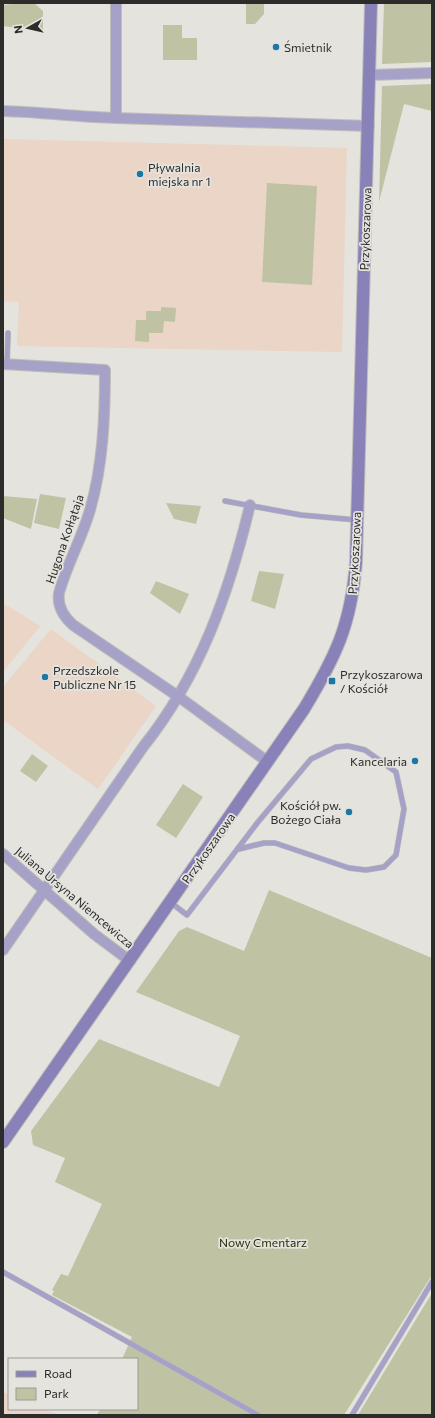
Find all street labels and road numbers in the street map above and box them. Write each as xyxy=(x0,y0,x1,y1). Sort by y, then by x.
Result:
street label: Przykoszarowa xyxy=(357,187,373,271)
street label: Hugona Kołłątaja xyxy=(42,492,86,586)
street label: Przykoszarowa xyxy=(345,511,363,595)
street label: Przykoszarowa xyxy=(179,810,237,886)
street label: Juliana Ursyna Niemcewicza xyxy=(12,843,137,951)

